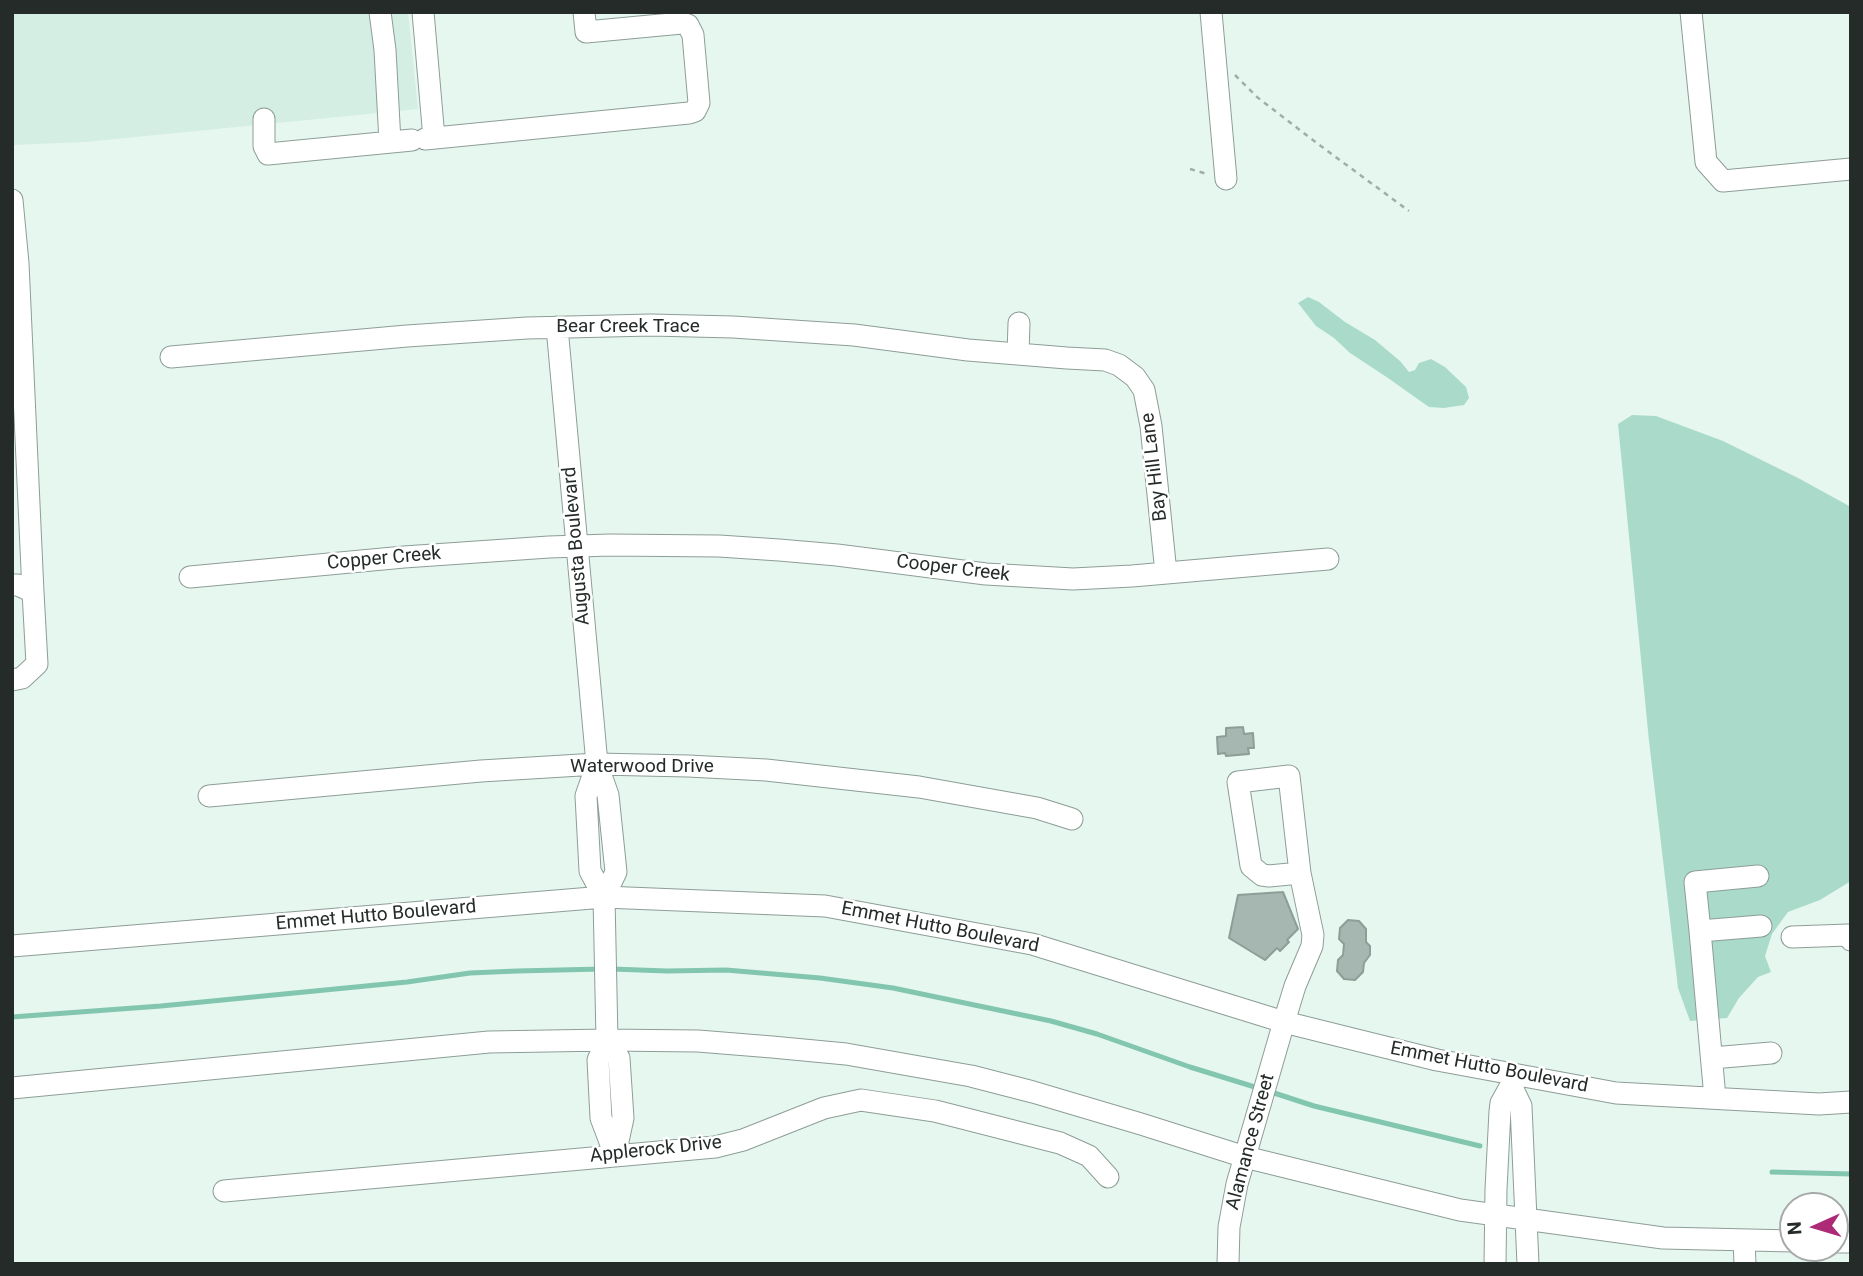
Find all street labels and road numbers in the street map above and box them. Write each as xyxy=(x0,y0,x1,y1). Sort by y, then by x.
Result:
street label: Bear Creek Trace xyxy=(556,316,700,338)
street label: Bay Hill Lane xyxy=(1137,412,1173,522)
street label: Augusta Boulevard xyxy=(559,466,595,626)
street label: Copper Creek xyxy=(326,543,442,575)
street label: Cooper Creek xyxy=(895,551,1011,587)
street label: Waterwood Drive xyxy=(570,756,714,778)
street label: Emmet Hutto Boulevard xyxy=(275,896,477,936)
street label: Emmet Hutto Boulevard xyxy=(839,898,1041,958)
street label: Emmet Hutto Boulevard xyxy=(1388,1038,1590,1098)
street label: Alamance Street xyxy=(1222,1072,1280,1212)
street label: Applerock Drive xyxy=(589,1132,723,1168)

